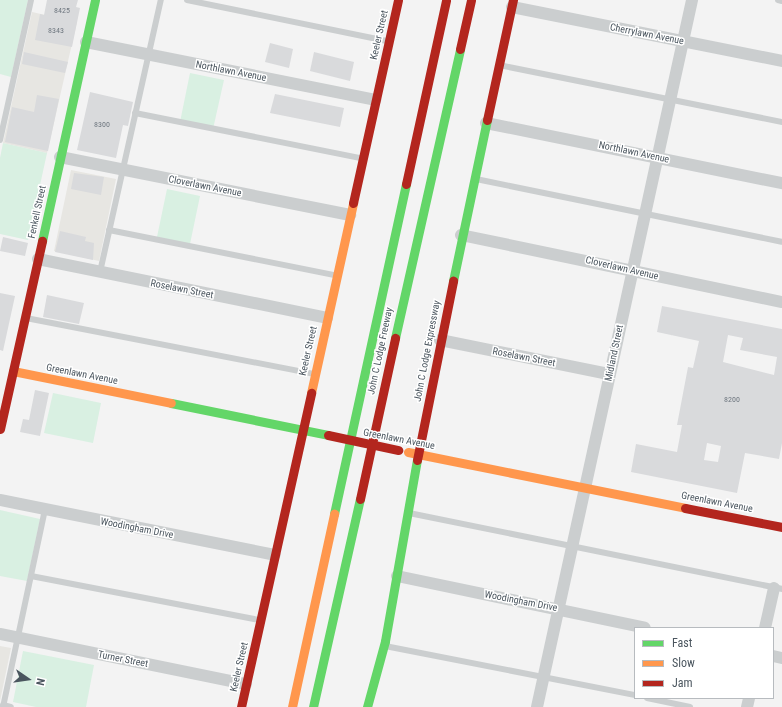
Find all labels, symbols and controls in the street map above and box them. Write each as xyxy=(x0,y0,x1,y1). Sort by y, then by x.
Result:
house number: 8425 xyxy=(54,6,70,16)
street label: Keeler Street xyxy=(367,9,391,61)
street label: Cherrylawn Avenue xyxy=(609,21,685,47)
house number: 8343 xyxy=(48,26,64,36)
street label: Northlawn Avenue xyxy=(195,58,267,84)
house number: 8300 xyxy=(94,120,110,130)
street label: Northlawn Avenue xyxy=(598,139,670,165)
street label: Cloverlawn Avenue xyxy=(167,173,243,199)
street label: Fenkell Street xyxy=(26,185,48,239)
street label: Cloverlawn Avenue xyxy=(584,254,660,282)
street label: Roselawn Street xyxy=(150,277,214,301)
street label: John C Lodge Expressway xyxy=(411,299,443,403)
street label: John C Lodge Freeway xyxy=(365,306,395,396)
street label: Midland Street xyxy=(602,324,626,382)
street label: Keeler Street xyxy=(296,325,320,377)
street label: Roselawn Street xyxy=(492,345,556,369)
street label: Greenlawn Avenue xyxy=(45,361,119,387)
house number: 8200 xyxy=(724,395,740,405)
street label: Greenlawn Avenue xyxy=(362,426,436,452)
street label: Greenlawn Avenue xyxy=(680,489,754,515)
street label: Woodingham Drive xyxy=(100,515,174,541)
street label: Woodingham Drive xyxy=(484,588,558,614)
legend xyxy=(634,627,774,699)
text: Fast xyxy=(672,636,692,650)
street label: Keeler Street xyxy=(227,641,251,693)
street label: Turner Street xyxy=(97,648,149,670)
text: Slow xyxy=(672,656,695,670)
north arrow xyxy=(8,659,48,699)
text: Jam xyxy=(672,676,693,690)
text: N xyxy=(33,677,47,687)

